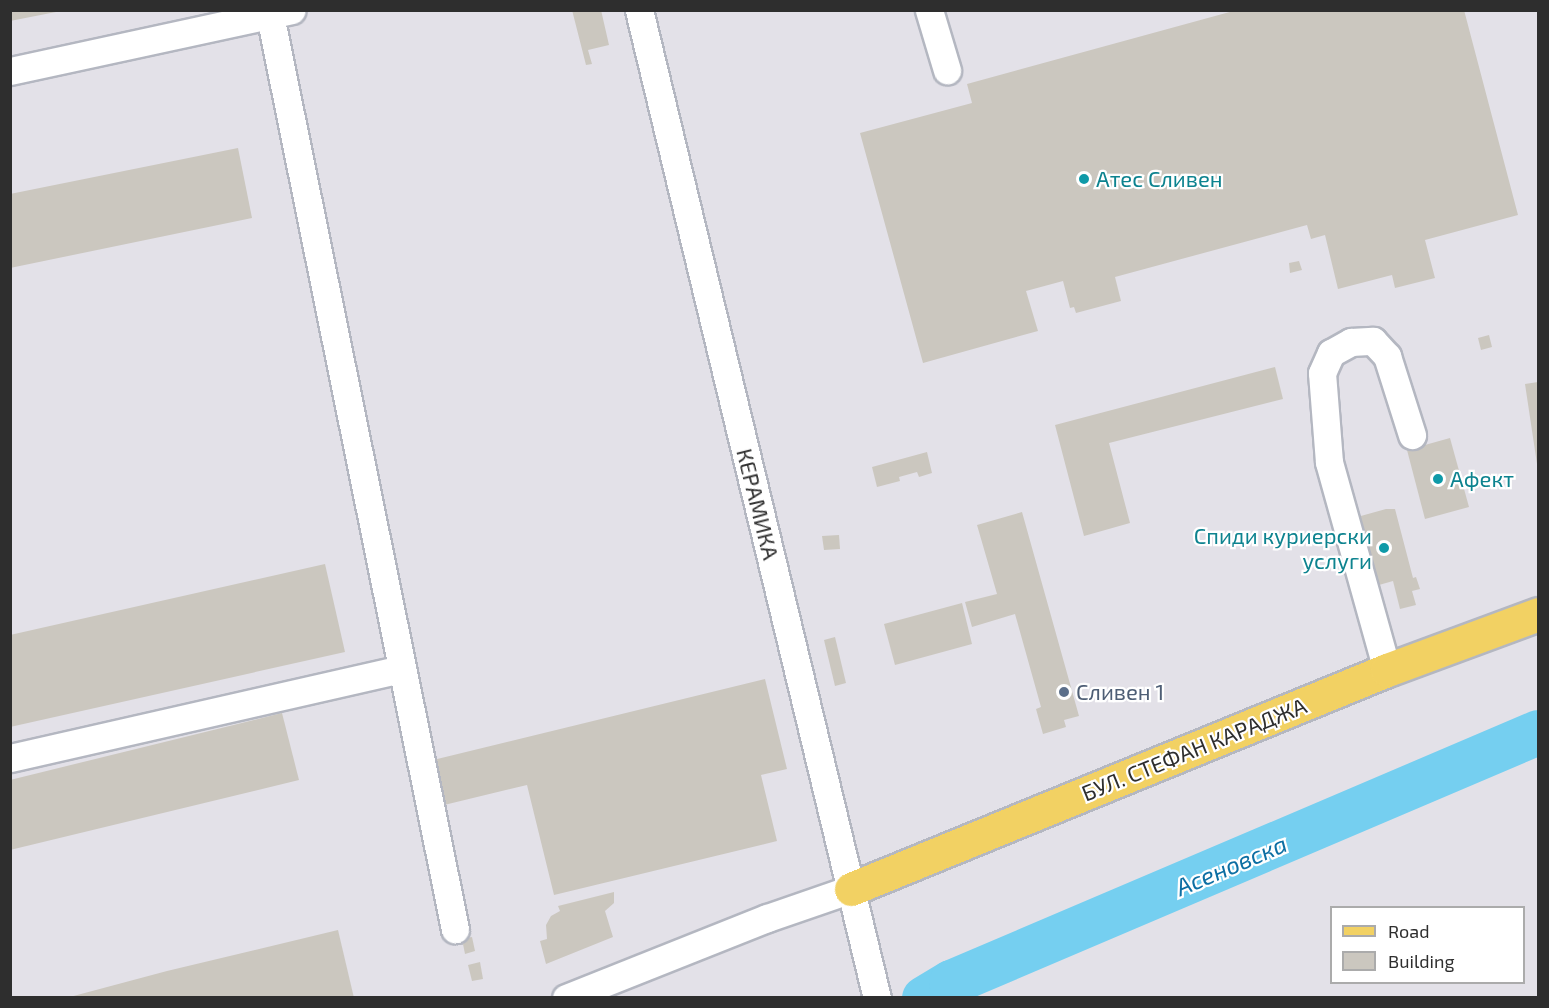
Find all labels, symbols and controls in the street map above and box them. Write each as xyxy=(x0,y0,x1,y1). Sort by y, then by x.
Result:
place label: Атес Сливен xyxy=(1096,166,1223,192)
marker: Атес Сливен xyxy=(1077,172,1091,186)
street label: КЕРАМИКА xyxy=(731,446,785,562)
place label: Афект xyxy=(1450,466,1514,492)
marker: Афект xyxy=(1431,472,1445,486)
place label: Спиди куриерски услуги xyxy=(1194,522,1372,574)
marker: Спиди куриерски услуги xyxy=(1377,541,1391,555)
place label: Сливен 1 xyxy=(1076,679,1164,705)
marker: Сливен 1 xyxy=(1057,685,1071,699)
street label: БУЛ. СТЕФАН КАРАДЖА xyxy=(1078,692,1310,806)
water label: Асеновска xyxy=(1171,829,1291,901)
legend xyxy=(1330,906,1525,984)
text: Road xyxy=(1388,920,1429,942)
text: Building xyxy=(1388,950,1455,972)

